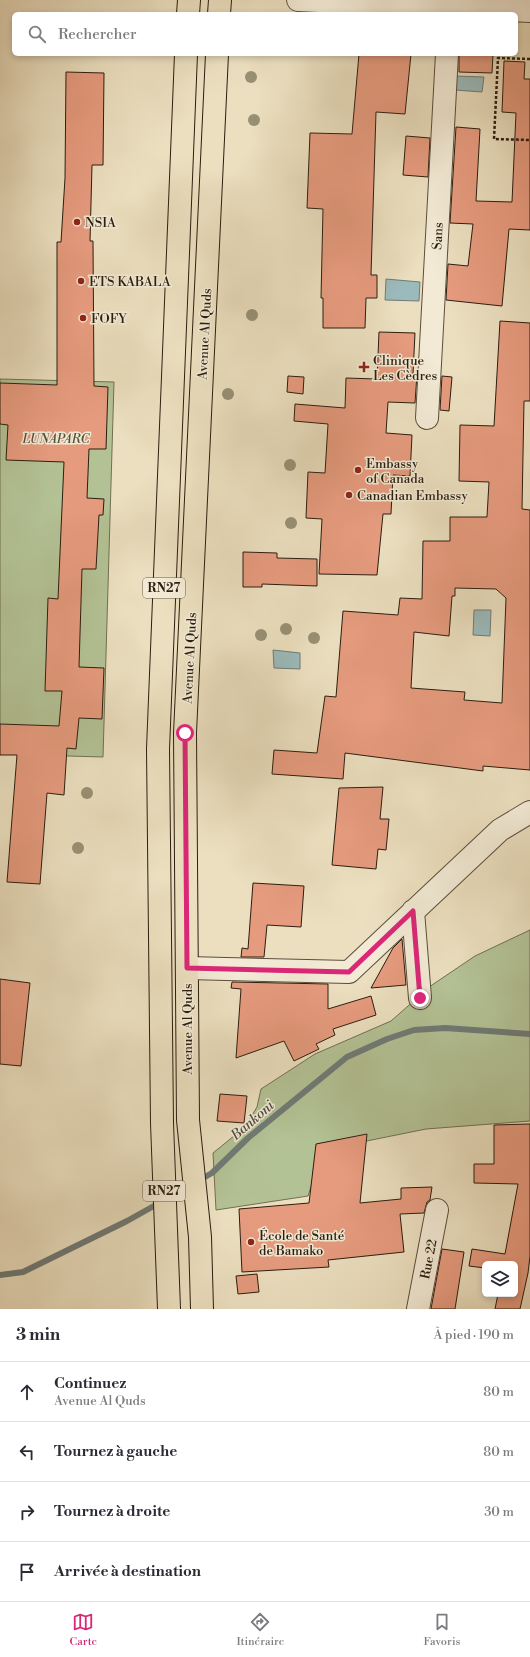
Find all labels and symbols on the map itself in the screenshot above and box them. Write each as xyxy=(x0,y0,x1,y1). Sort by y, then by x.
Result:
place label: NSIA xyxy=(85,215,117,231)
marker: NSIA xyxy=(72,217,82,227)
street label: Sans xyxy=(429,222,447,250)
place label: ETS KABALA xyxy=(89,274,172,290)
marker: ETS KABALA xyxy=(76,276,86,286)
street label: Avenue Al Quds xyxy=(195,288,215,381)
place label: FOFY xyxy=(91,311,128,327)
marker: FOFY xyxy=(78,313,88,323)
place label: Clinique Les Cèdres xyxy=(373,353,438,384)
marker: Clinique Les Cèdres xyxy=(358,361,370,373)
park label: LUNAPARC xyxy=(21,431,91,447)
place label: Embassy of Canada xyxy=(366,456,425,487)
marker: Embassy of Canada xyxy=(353,465,363,475)
place label: Canadian Embassy xyxy=(357,488,469,504)
marker: Canadian Embassy xyxy=(344,490,354,500)
road number: RN27 xyxy=(143,578,185,598)
street label: Avenue Al Quds xyxy=(180,612,200,705)
route start xyxy=(176,724,194,742)
street label: Avenue Al Quds xyxy=(180,983,196,1076)
route end xyxy=(411,989,429,1007)
water label: Bankoni xyxy=(226,1097,279,1145)
road number: RN27 xyxy=(143,1181,185,1201)
place label: École de Santé de Bamako xyxy=(259,1227,345,1259)
marker: École de Santé de Bamako xyxy=(246,1237,256,1247)
street label: Rue 22 xyxy=(417,1238,441,1281)

